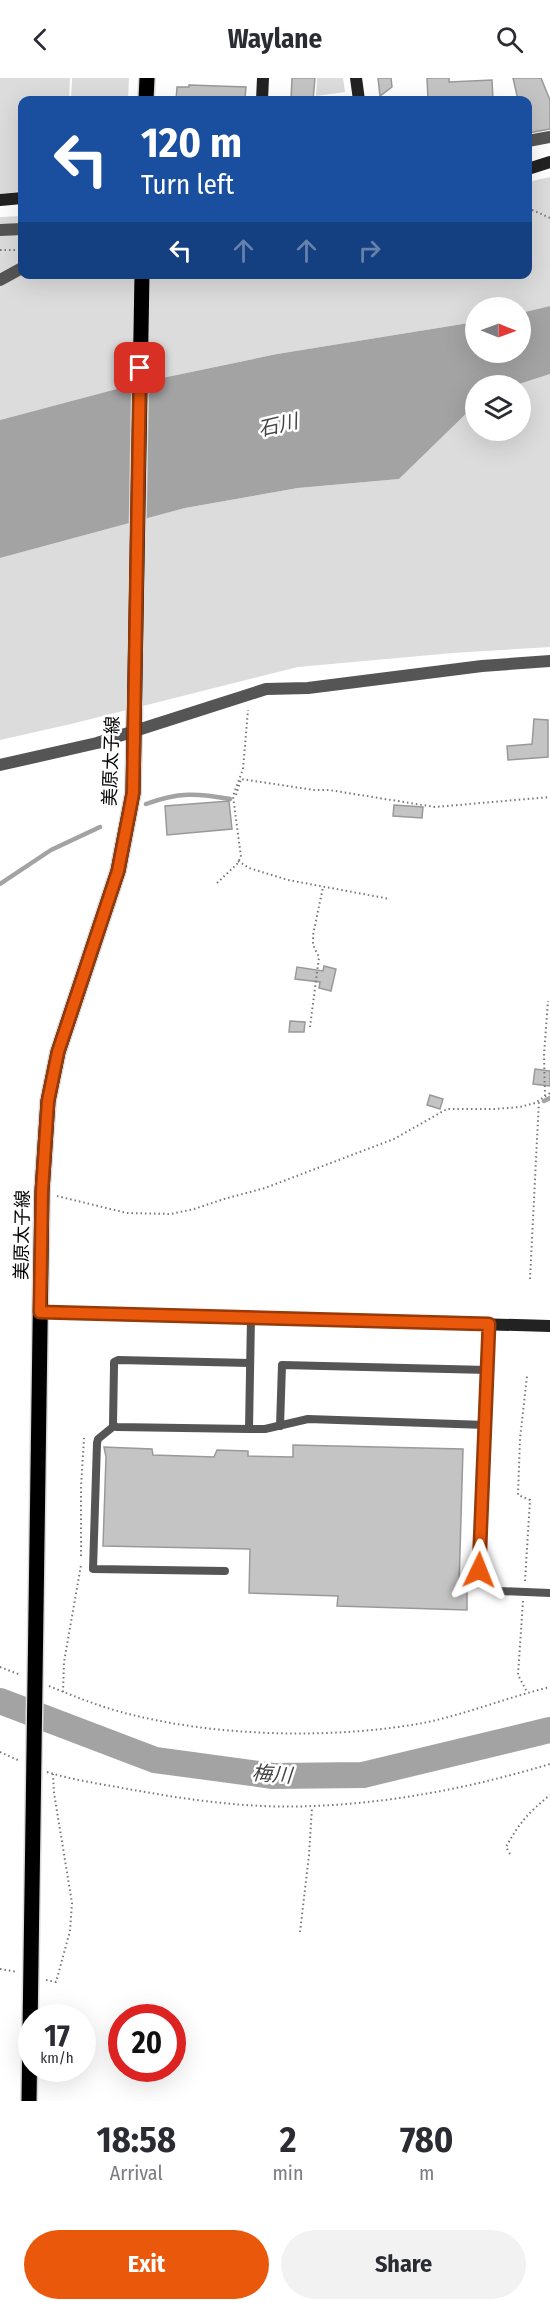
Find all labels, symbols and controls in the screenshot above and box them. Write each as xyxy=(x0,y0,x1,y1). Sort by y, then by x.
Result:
icon: back xyxy=(24,23,57,56)
text: Waylane xyxy=(228,23,322,55)
icon: search xyxy=(493,23,526,56)
text: 120 m xyxy=(141,118,242,168)
icon: left xyxy=(42,120,120,198)
text: Turn left xyxy=(141,169,234,201)
icon: left xyxy=(164,234,197,267)
icon: ahead xyxy=(227,234,260,267)
icon: ahead xyxy=(290,234,323,267)
icon: right xyxy=(353,234,386,267)
north arrow xyxy=(465,297,531,363)
map controls xyxy=(465,297,531,441)
pin xyxy=(114,342,165,393)
icon: arrive xyxy=(123,351,156,384)
button: layers xyxy=(465,375,531,441)
water label: 石川 xyxy=(256,408,302,441)
street label: 美原太子線 xyxy=(98,716,124,806)
street label: 美原太子線 xyxy=(10,1190,34,1280)
position arrow xyxy=(447,1538,511,1602)
water label: 梅川 xyxy=(251,1761,295,1788)
speed limit sign: 20 xyxy=(108,2004,186,2082)
text: 17 xyxy=(44,2018,70,2054)
text: km/h xyxy=(40,2049,74,2067)
text: 18:58 xyxy=(97,2118,176,2162)
text: 2 xyxy=(280,2118,296,2162)
text: 780 xyxy=(400,2118,453,2162)
text: Arrival xyxy=(110,2161,163,2185)
text: min xyxy=(272,2161,303,2185)
text: m xyxy=(419,2161,434,2185)
button: Exit xyxy=(24,2230,269,2299)
button: Share xyxy=(281,2230,526,2299)

